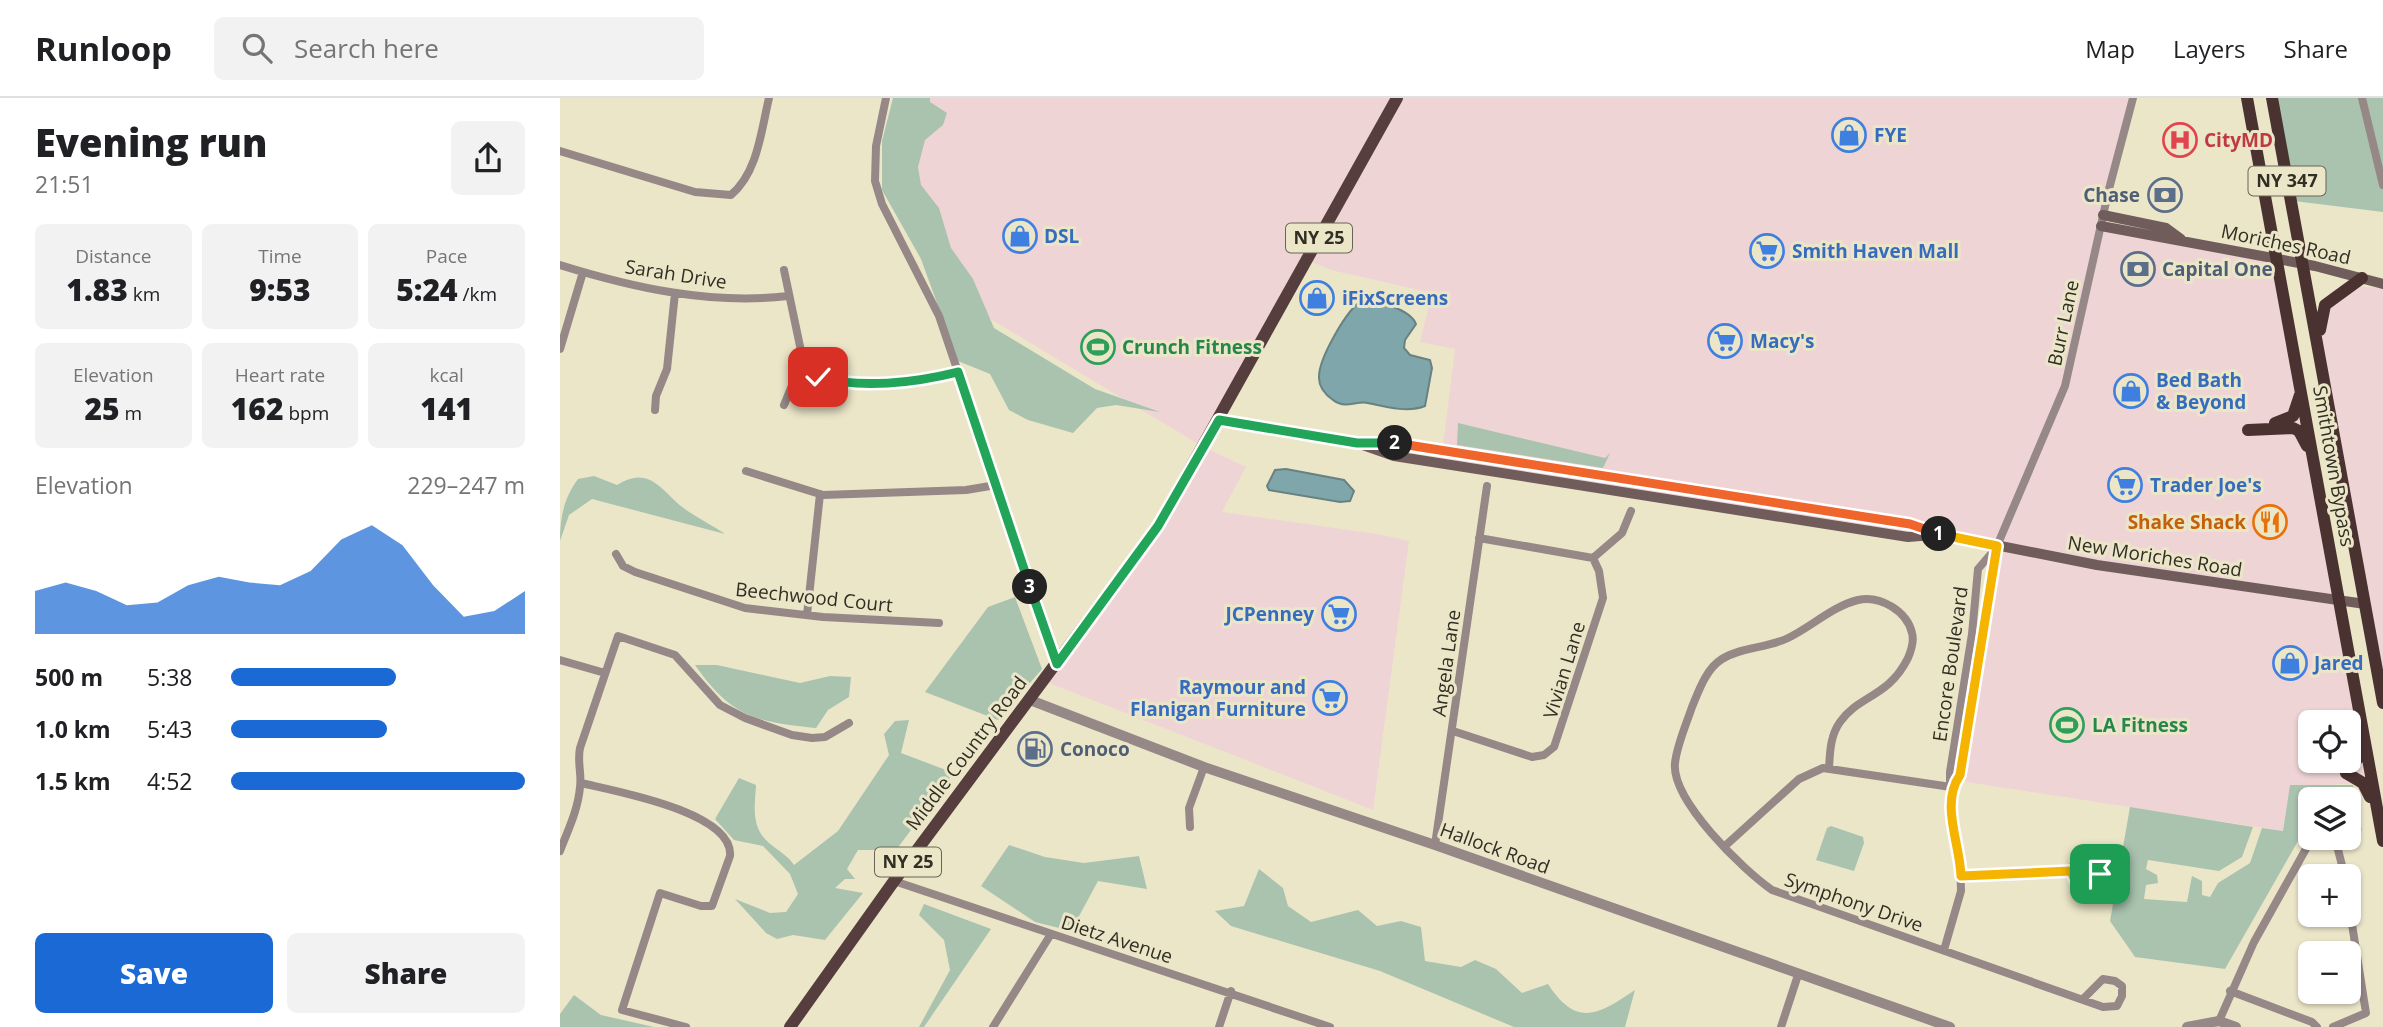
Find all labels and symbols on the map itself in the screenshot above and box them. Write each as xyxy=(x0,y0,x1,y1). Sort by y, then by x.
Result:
shop icon: FYE xyxy=(1830,116,1868,154)
hospital icon: CityMD xyxy=(2161,121,2199,159)
place label: FYE xyxy=(1874,122,1907,148)
place label: CityMD xyxy=(2204,127,2273,153)
road number: NY 347 xyxy=(2248,166,2326,196)
bank icon: Chase xyxy=(2146,176,2184,214)
place label: Chase xyxy=(2083,182,2140,208)
shop icon: DSL xyxy=(1001,217,1039,255)
street label: Moriches Road xyxy=(2219,218,2353,270)
place label: DSL xyxy=(1044,223,1080,249)
road number: NY 25 xyxy=(1286,223,1352,252)
supermarket icon: Smith Haven Mall xyxy=(1748,232,1786,270)
place label: Smith Haven Mall xyxy=(1792,238,1959,264)
bank icon: Capital One xyxy=(2119,250,2157,288)
street label: Sarah Drive xyxy=(623,253,729,295)
place label: Capital One xyxy=(2162,256,2273,282)
street label: Burr Lane xyxy=(2041,278,2085,368)
shop icon: iFixScreens xyxy=(1298,279,1336,317)
place label: iFixScreens xyxy=(1342,285,1448,311)
supermarket icon: Macy's xyxy=(1706,322,1744,360)
sports icon: Crunch Fitness xyxy=(1079,328,1117,366)
place label: Macy's xyxy=(1750,328,1814,354)
place label: Crunch Fitness xyxy=(1122,334,1262,360)
pin xyxy=(788,347,848,407)
place label: Bed Bath & Beyond xyxy=(2156,367,2246,415)
shop icon: Bed Bath & Beyond xyxy=(2112,372,2150,410)
street label: Smithtown Bypass xyxy=(2307,384,2361,548)
pin: 2 xyxy=(1378,426,1412,460)
supermarket icon: Trader Joe's xyxy=(2106,466,2144,504)
place label: Trader Joe's xyxy=(2150,472,2262,498)
restaurant icon: Shake Shack xyxy=(2251,503,2289,541)
place label: Shake Shack xyxy=(2128,509,2246,535)
pin: 1 xyxy=(1922,516,1956,551)
street label: New Moriches Road xyxy=(2066,529,2244,583)
pin: 3 xyxy=(1012,570,1048,604)
street label: Beechwood Court xyxy=(734,576,894,618)
street label: Encore Boulevard xyxy=(1926,585,1974,743)
supermarket icon: JCPenney xyxy=(1320,595,1358,633)
place label: JCPenney xyxy=(1223,601,1314,627)
street label: Angela Lane xyxy=(1426,608,1466,718)
street label: Vivian Lane xyxy=(1537,618,1591,722)
shop icon: Jared xyxy=(2271,644,2309,682)
place label: Jared xyxy=(2312,650,2364,676)
street label: Middle Country Road xyxy=(899,671,1033,835)
place label: Raymour and Flanigan Furniture xyxy=(1130,674,1306,722)
supermarket icon: Raymour and Flanigan Furniture xyxy=(1311,679,1349,717)
sports icon: LA Fitness xyxy=(2048,706,2086,744)
place label: LA Fitness xyxy=(2092,712,2188,738)
fuel station icon: Conoco xyxy=(1016,730,1054,768)
place label: Conoco xyxy=(1060,736,1130,762)
street label: Hallock Road xyxy=(1437,816,1553,880)
pin xyxy=(2070,844,2130,904)
road number: NY 25 xyxy=(875,848,941,876)
street label: Symphony Drive xyxy=(1781,866,1927,938)
street label: Dietz Avenue xyxy=(1058,909,1176,969)

